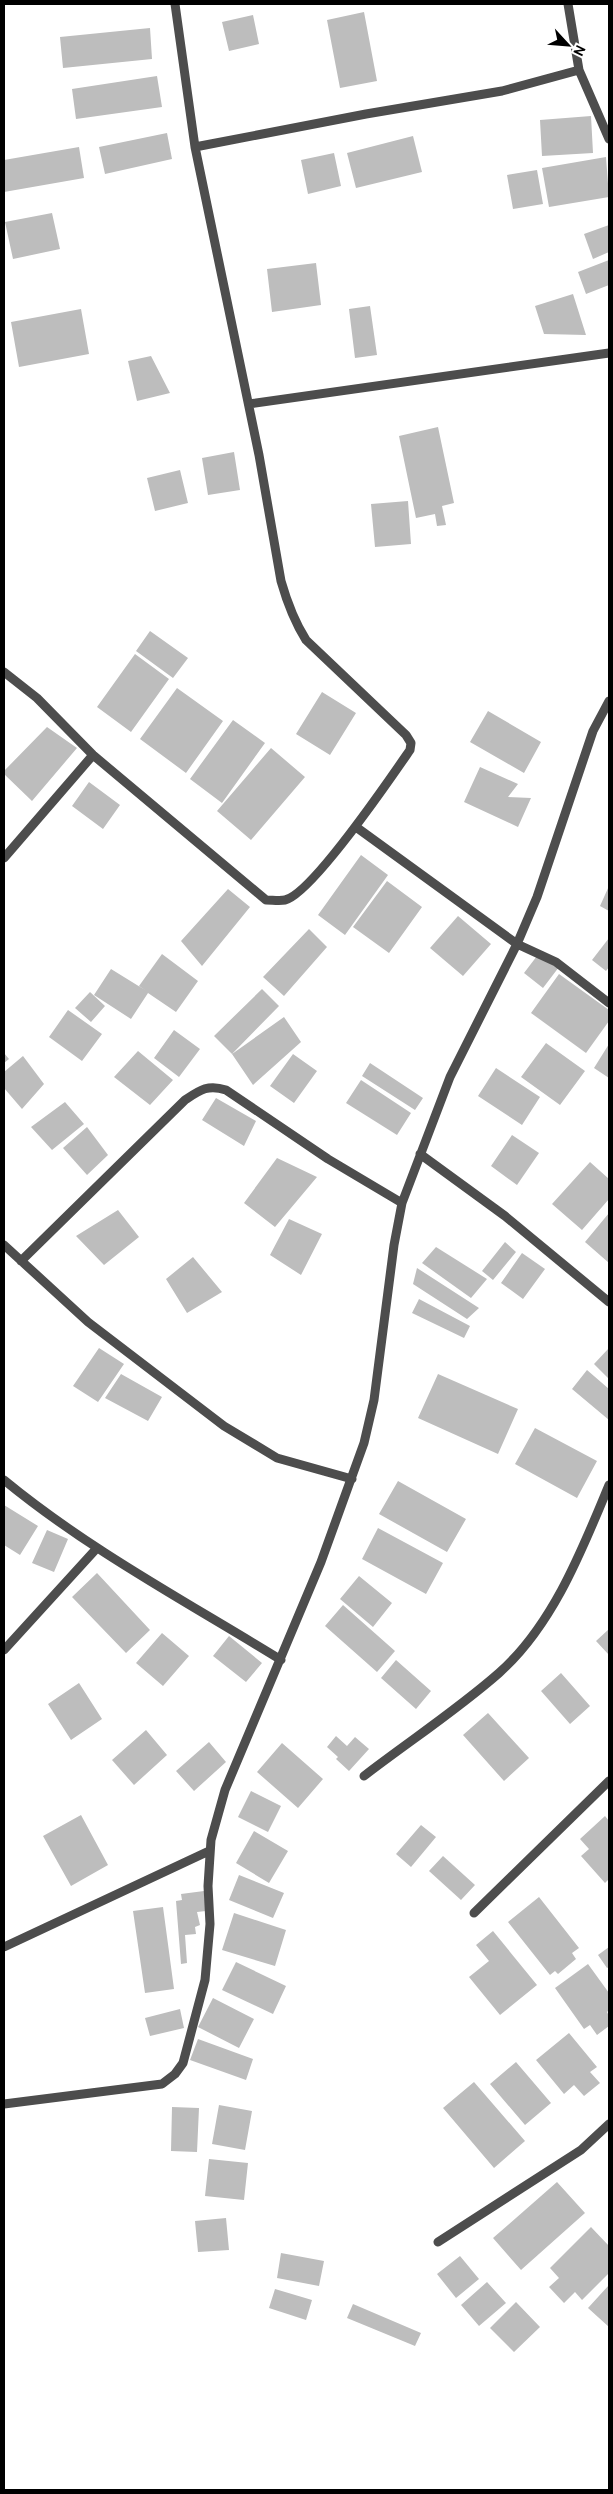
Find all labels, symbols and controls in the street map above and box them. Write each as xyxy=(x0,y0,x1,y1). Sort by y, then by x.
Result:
north arrow xyxy=(543,20,593,70)
text: N xyxy=(569,42,590,59)

